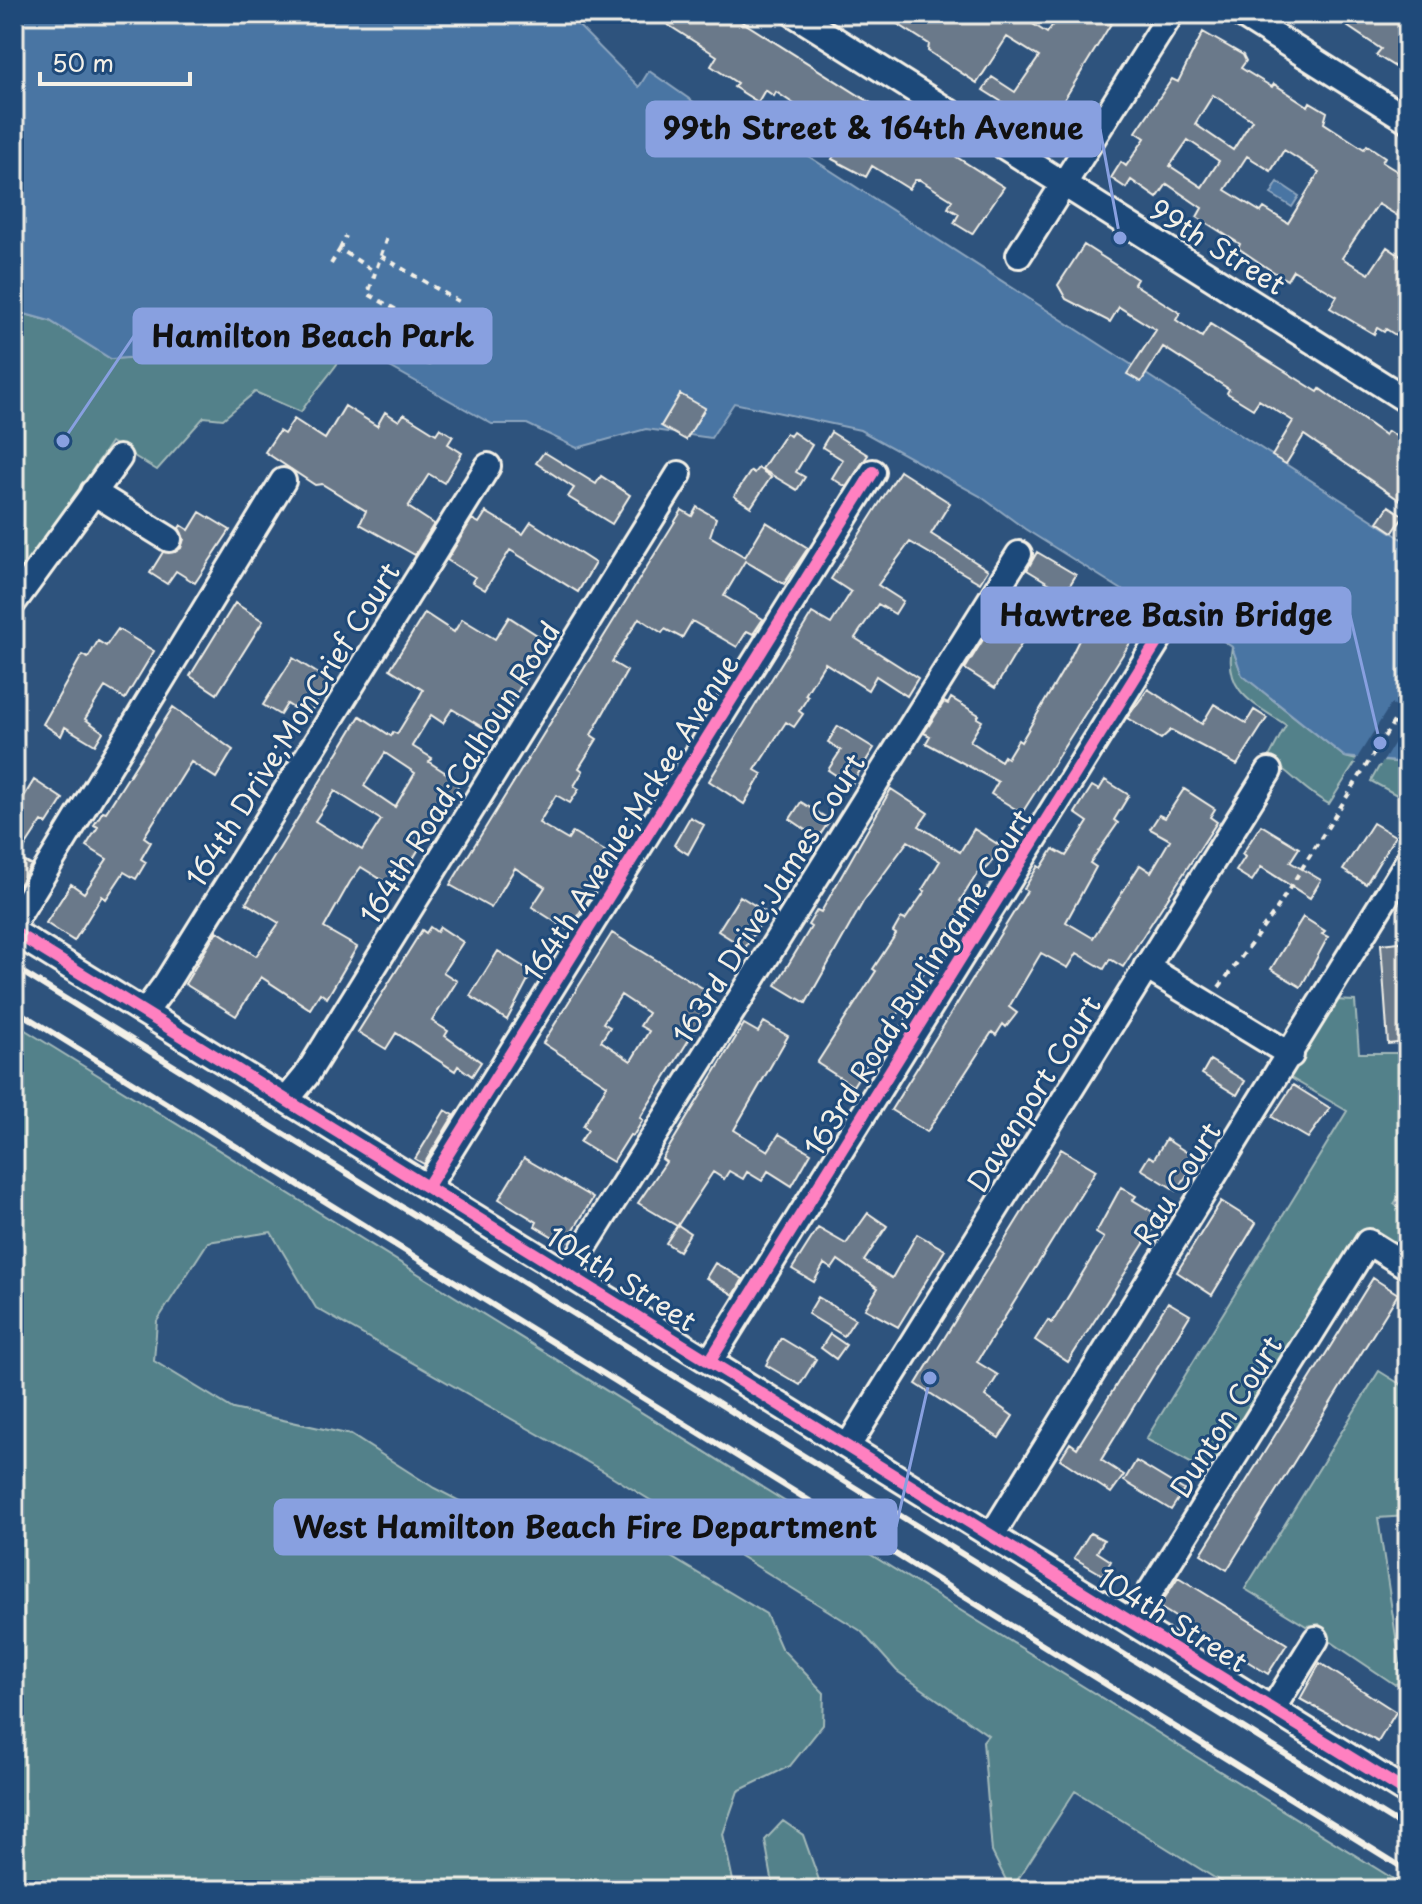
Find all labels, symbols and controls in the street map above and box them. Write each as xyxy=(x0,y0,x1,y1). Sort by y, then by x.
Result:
scale bar xyxy=(40,36,190,86)
text: 50 m xyxy=(52,44,114,80)
callout: 99th Street & 164th Avenue xyxy=(647,102,1100,156)
text: 99th Street & 164th Avenue xyxy=(663,104,1083,149)
street label: 99th Street xyxy=(1142,187,1294,305)
callout: Hamilton Beach Park xyxy=(134,309,491,363)
text: Hamilton Beach Park xyxy=(152,312,474,357)
street label: 164th Drive;MonCrief Court xyxy=(174,553,410,895)
callout: Hawtree Basin Bridge xyxy=(982,588,1350,642)
text: Hawtree Basin Bridge xyxy=(1000,591,1332,636)
street label: 164th Road;Calhoun Road xyxy=(348,612,570,932)
street label: 164th Avenue;Mckee Avenue xyxy=(511,645,749,989)
street label: 163rd Drive;James Court xyxy=(661,744,875,1052)
street label: 163rd Road;Burlingame Court xyxy=(792,800,1042,1164)
street label: Davenport Court xyxy=(955,986,1111,1200)
street label: Rau Court xyxy=(1121,1113,1231,1253)
street label: 104th Street xyxy=(539,1215,705,1341)
street label: Dunton Court xyxy=(1158,1327,1292,1505)
callout: West Hamilton Beach Fire Department xyxy=(275,1500,896,1554)
text: West Hamilton Beach Fire Department xyxy=(293,1503,877,1548)
street label: 104th Street xyxy=(1090,1556,1256,1682)

